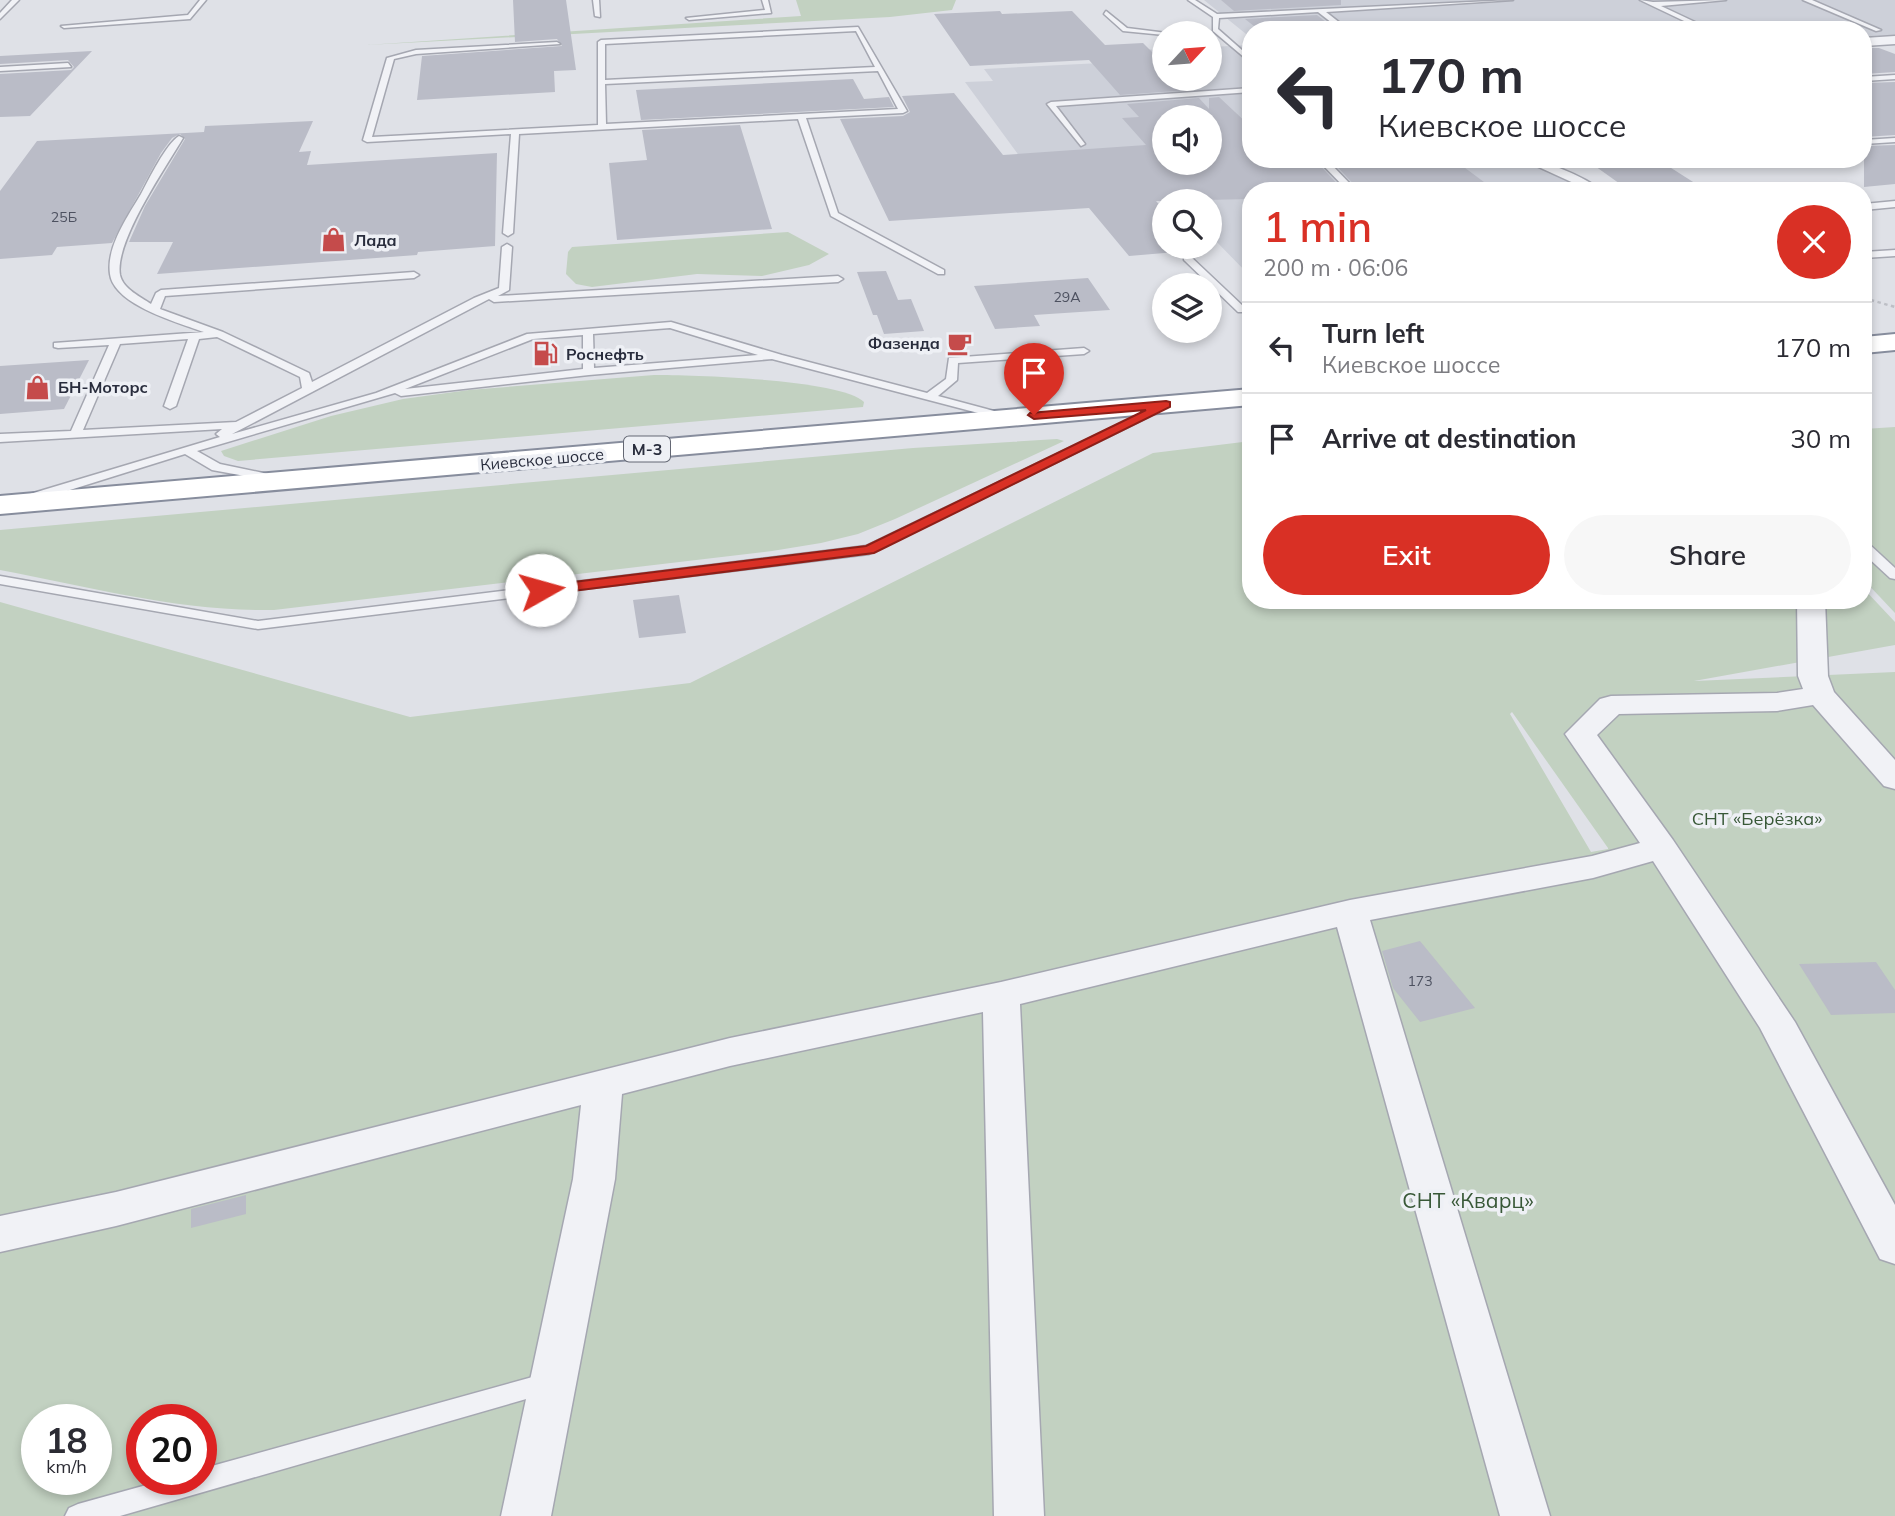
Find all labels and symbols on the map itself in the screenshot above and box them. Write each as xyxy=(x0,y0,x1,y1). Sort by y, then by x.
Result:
north arrow xyxy=(1152,21,1222,91)
house number: 25Б xyxy=(51,208,77,226)
shop icon: Лада xyxy=(320,226,348,254)
place label: Лада xyxy=(354,230,397,250)
house number: 29А xyxy=(1053,288,1081,306)
cafe icon: Фазенда xyxy=(946,329,974,357)
place label: Фазенда xyxy=(868,333,940,353)
fuel station icon: Роснефть xyxy=(532,340,560,368)
pin xyxy=(1004,343,1064,415)
place label: Роснефть xyxy=(566,344,644,364)
shop icon: БН-Моторс xyxy=(24,373,52,401)
place label: БН-Моторс xyxy=(58,377,148,397)
road number: М-3 xyxy=(624,436,670,462)
street label: Киевское шоссе xyxy=(479,444,605,474)
position arrow xyxy=(504,553,578,627)
park label: СНТ «Берёзка» xyxy=(1692,807,1822,830)
house number: 173 xyxy=(1407,972,1433,990)
park label: СНТ «Кварц» xyxy=(1402,1187,1534,1213)
speed limit sign: 20 xyxy=(126,1404,217,1495)

